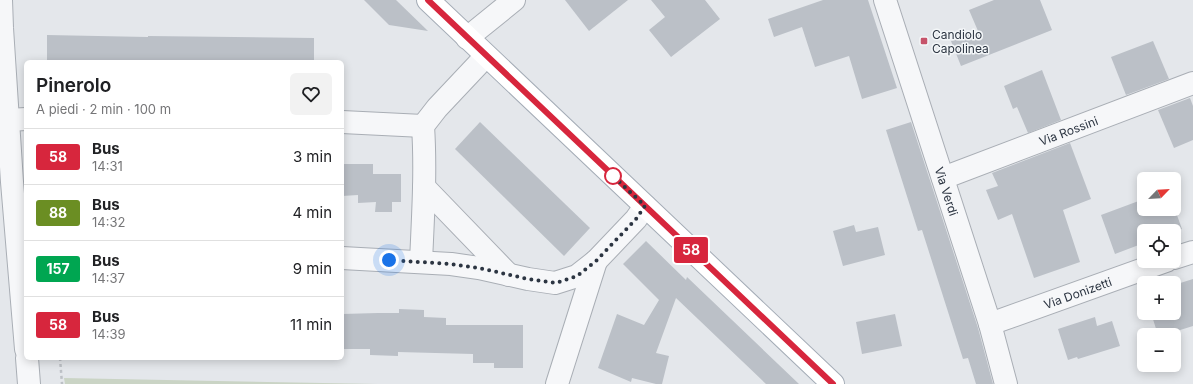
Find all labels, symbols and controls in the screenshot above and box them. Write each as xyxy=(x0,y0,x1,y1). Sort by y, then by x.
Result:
place label: Candiolo Capolinea xyxy=(932,27,989,56)
marker: Candiolo Capolinea xyxy=(919,36,929,46)
button: heart xyxy=(290,73,332,115)
text: Pinerolo xyxy=(36,74,111,97)
text: A piedi · 2 min · 100 m xyxy=(36,101,171,117)
street label: Via Rossini xyxy=(1037,112,1100,148)
text: Bus xyxy=(92,139,120,158)
text: 3 min xyxy=(293,147,332,166)
text: 58 xyxy=(49,148,67,165)
text: 14:31 xyxy=(92,158,123,174)
street label: Via Verdi xyxy=(932,165,962,218)
unlabelled marker xyxy=(604,167,622,185)
north arrow xyxy=(1137,172,1181,216)
map controls xyxy=(1137,172,1181,372)
text: Bus xyxy=(92,195,120,214)
text: 4 min xyxy=(292,203,332,222)
text: 88 xyxy=(49,204,67,221)
text: 14:32 xyxy=(92,214,125,230)
button: locate xyxy=(1137,224,1181,268)
line badge: 58 xyxy=(673,237,709,263)
text: 58 xyxy=(682,241,700,258)
your location xyxy=(379,250,399,270)
text: Bus xyxy=(92,251,120,270)
text: 9 min xyxy=(293,259,332,278)
text: 157 xyxy=(46,260,70,277)
text: 14:37 xyxy=(92,270,125,286)
street label: Via Donizetti xyxy=(1042,274,1114,312)
button: + xyxy=(1137,276,1181,320)
text: Bus xyxy=(92,307,120,326)
text: 11 min xyxy=(290,315,332,334)
text: 58 xyxy=(49,316,67,333)
text: 14:39 xyxy=(92,326,126,342)
button: − xyxy=(1137,328,1181,372)

